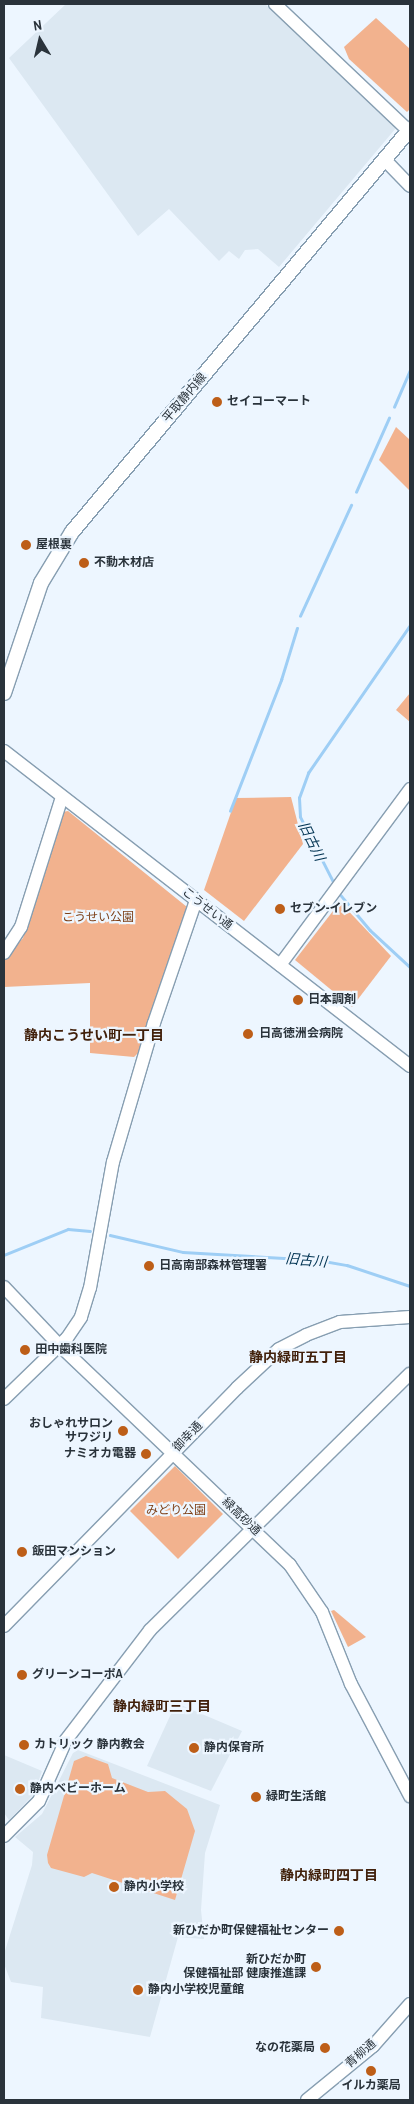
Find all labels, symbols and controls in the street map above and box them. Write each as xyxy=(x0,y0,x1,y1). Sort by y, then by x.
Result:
north arrow xyxy=(15,15,65,65)
text: N xyxy=(32,16,43,35)
street label: 平取静内線 xyxy=(160,370,210,426)
place label: セイコーマート xyxy=(227,395,311,409)
marker: セイコーマート xyxy=(211,396,223,408)
place label: 屋根裏 xyxy=(36,538,72,552)
marker: 屋根裏 xyxy=(20,539,32,551)
place label: 不動木材店 xyxy=(94,556,154,570)
marker: 不動木材店 xyxy=(78,557,90,569)
water label: 旧古川 xyxy=(295,818,329,864)
street label: こうせい通 xyxy=(179,885,235,933)
place label: セブン-イレブン xyxy=(290,902,377,916)
marker: セブン-イレブン xyxy=(274,903,286,915)
park label: こうせい公園 xyxy=(62,911,134,925)
place label: 日本調剤 xyxy=(308,993,356,1007)
marker: 日本調剤 xyxy=(292,994,304,1006)
district label: 静内こうせい町一丁目 xyxy=(24,1027,164,1043)
marker: 日高徳洲会病院 xyxy=(241,1027,255,1041)
place label: 日高徳洲会病院 xyxy=(259,1027,343,1041)
water label: 旧古川 xyxy=(284,1250,328,1270)
place label: 日高南部森林管理署 xyxy=(159,1259,267,1273)
marker: 日高南部森林管理署 xyxy=(143,1260,155,1272)
place label: 田中歯科医院 xyxy=(35,1343,107,1357)
marker: 田中歯科医院 xyxy=(19,1344,31,1356)
district label: 静内緑町五丁目 xyxy=(249,1349,347,1365)
place label: おしゃれサロン サワジリ xyxy=(29,1417,113,1445)
street label: 御幸通 xyxy=(170,1419,206,1455)
marker: おしゃれサロン サワジリ xyxy=(117,1425,129,1437)
place label: ナミオカ電器 xyxy=(64,1447,136,1461)
marker: ナミオカ電器 xyxy=(140,1448,152,1460)
street label: 緑高砂通 xyxy=(219,1495,263,1539)
park label: みどり公園 xyxy=(146,1504,206,1518)
place label: 飯田マンション xyxy=(32,1545,116,1559)
marker: 飯田マンション xyxy=(16,1546,28,1558)
place label: グリーンコーポA xyxy=(32,1668,123,1682)
marker: グリーンコーポA xyxy=(16,1669,28,1681)
district label: 静内緑町三丁目 xyxy=(113,1698,211,1714)
place label: カトリック 静内教会 xyxy=(34,1738,145,1752)
marker: カトリック 静内教会 xyxy=(18,1739,30,1751)
place label: 静内保育所 xyxy=(204,1741,264,1755)
marker: 静内保育所 xyxy=(188,1742,200,1754)
place label: 静内ベビーホーム xyxy=(30,1782,126,1796)
marker: 静内ベビーホーム xyxy=(14,1783,26,1795)
place label: 緑町生活館 xyxy=(266,1790,326,1804)
marker: 緑町生活館 xyxy=(250,1791,262,1803)
district label: 静内緑町四丁目 xyxy=(280,1867,378,1883)
place label: 静内小学校 xyxy=(124,1880,184,1894)
marker: 静内小学校 xyxy=(108,1881,120,1893)
place label: 新ひだか町保健福祉センター xyxy=(173,1924,329,1938)
marker: 新ひだか町保健福祉センター xyxy=(333,1925,345,1937)
place label: 新ひだか町 保健福祉部 健康推進課 xyxy=(183,1953,306,1981)
marker: 新ひだか町 保健福祉部 健康推進課 xyxy=(310,1961,322,1973)
place label: 静内小学校児童館 xyxy=(148,1983,244,1997)
marker: 静内小学校児童館 xyxy=(132,1984,144,1996)
street label: 青柳通 xyxy=(343,2037,379,2071)
place label: なの花薬局 xyxy=(255,2041,315,2055)
marker: なの花薬局 xyxy=(319,2042,331,2054)
marker: イルカ薬局 xyxy=(365,2065,377,2077)
place label: イルカ薬局 xyxy=(341,2079,401,2093)

